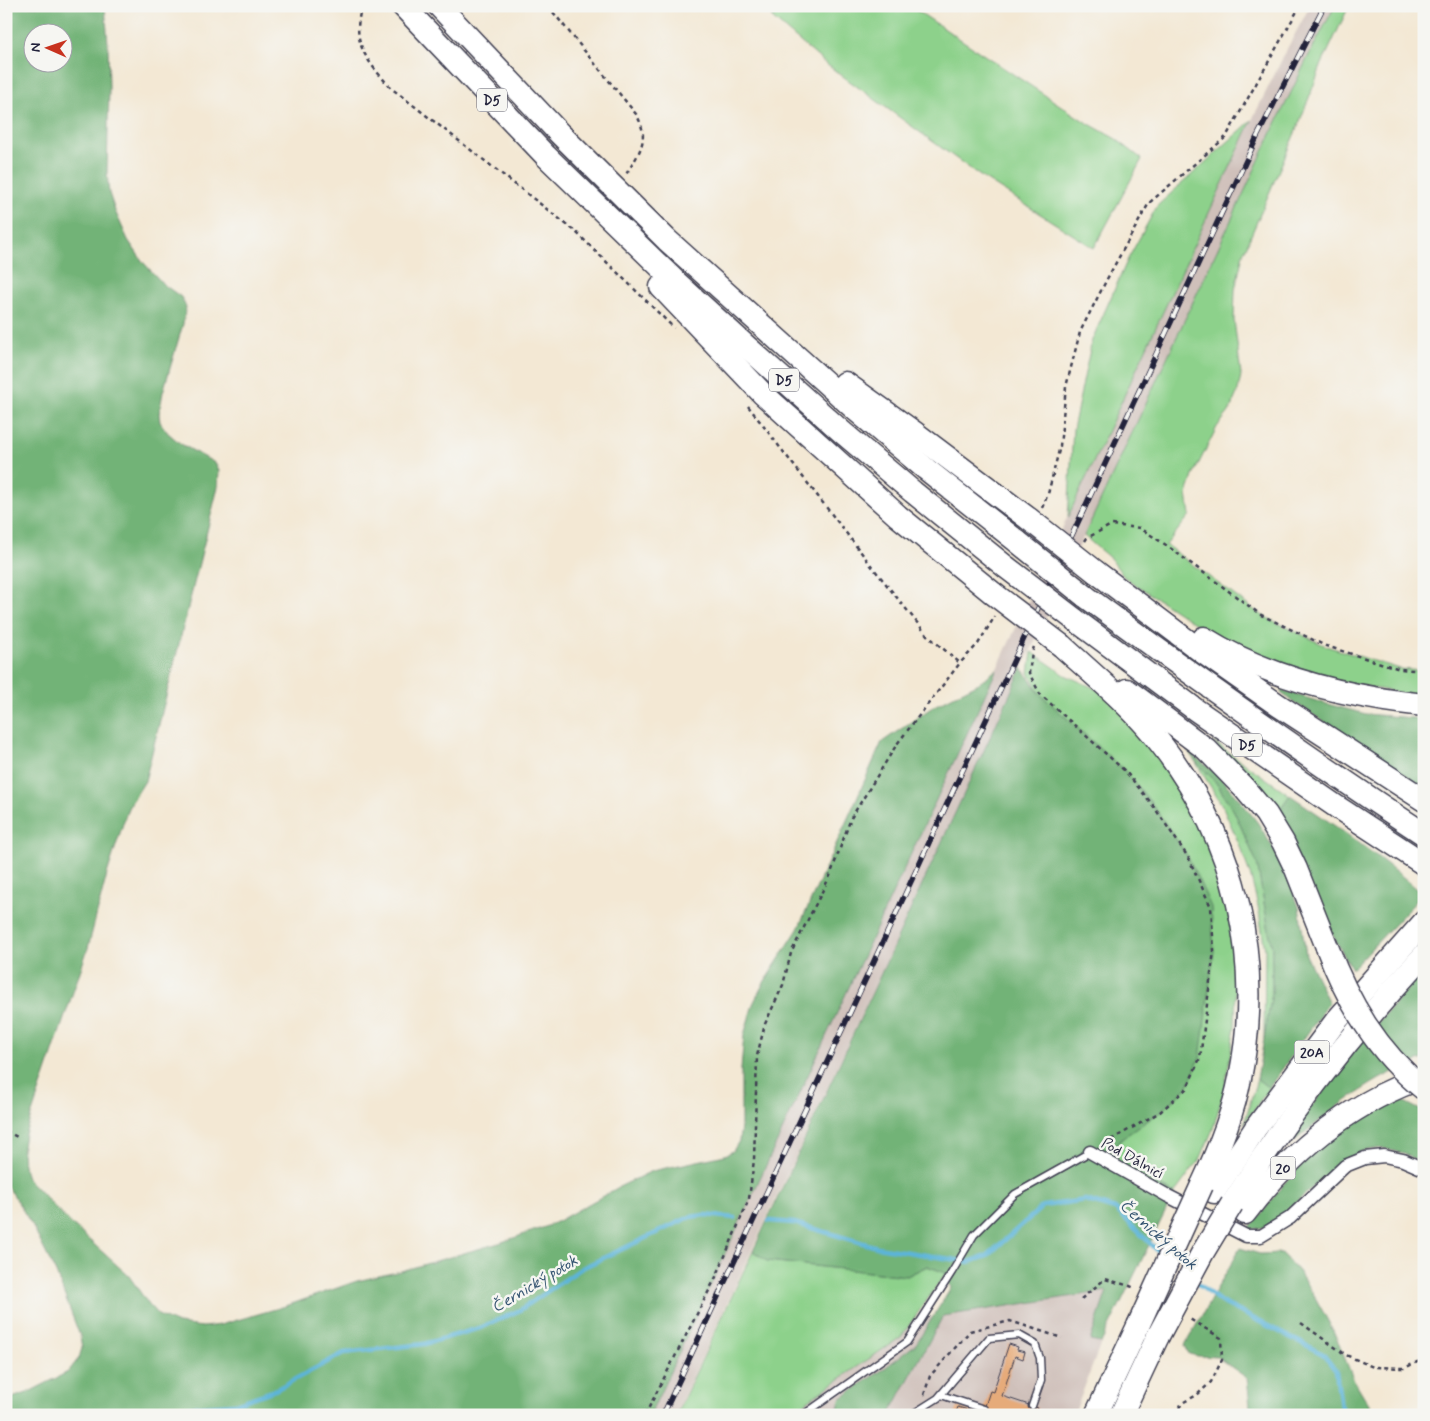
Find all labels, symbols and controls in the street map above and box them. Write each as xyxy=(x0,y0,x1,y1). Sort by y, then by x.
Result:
north arrow xyxy=(22,22,72,72)
text: N xyxy=(27,43,45,53)
road number: D5 xyxy=(477,88,507,112)
road number: D5 xyxy=(769,368,799,392)
road number: D5 xyxy=(1232,734,1262,756)
road number: 20A xyxy=(1294,1040,1330,1064)
street label: Pod Dálnicí xyxy=(1098,1133,1167,1184)
road number: 20 xyxy=(1270,1156,1296,1180)
water label: Černický potok xyxy=(1115,1195,1202,1275)
water label: Černický potok xyxy=(488,1250,582,1318)

